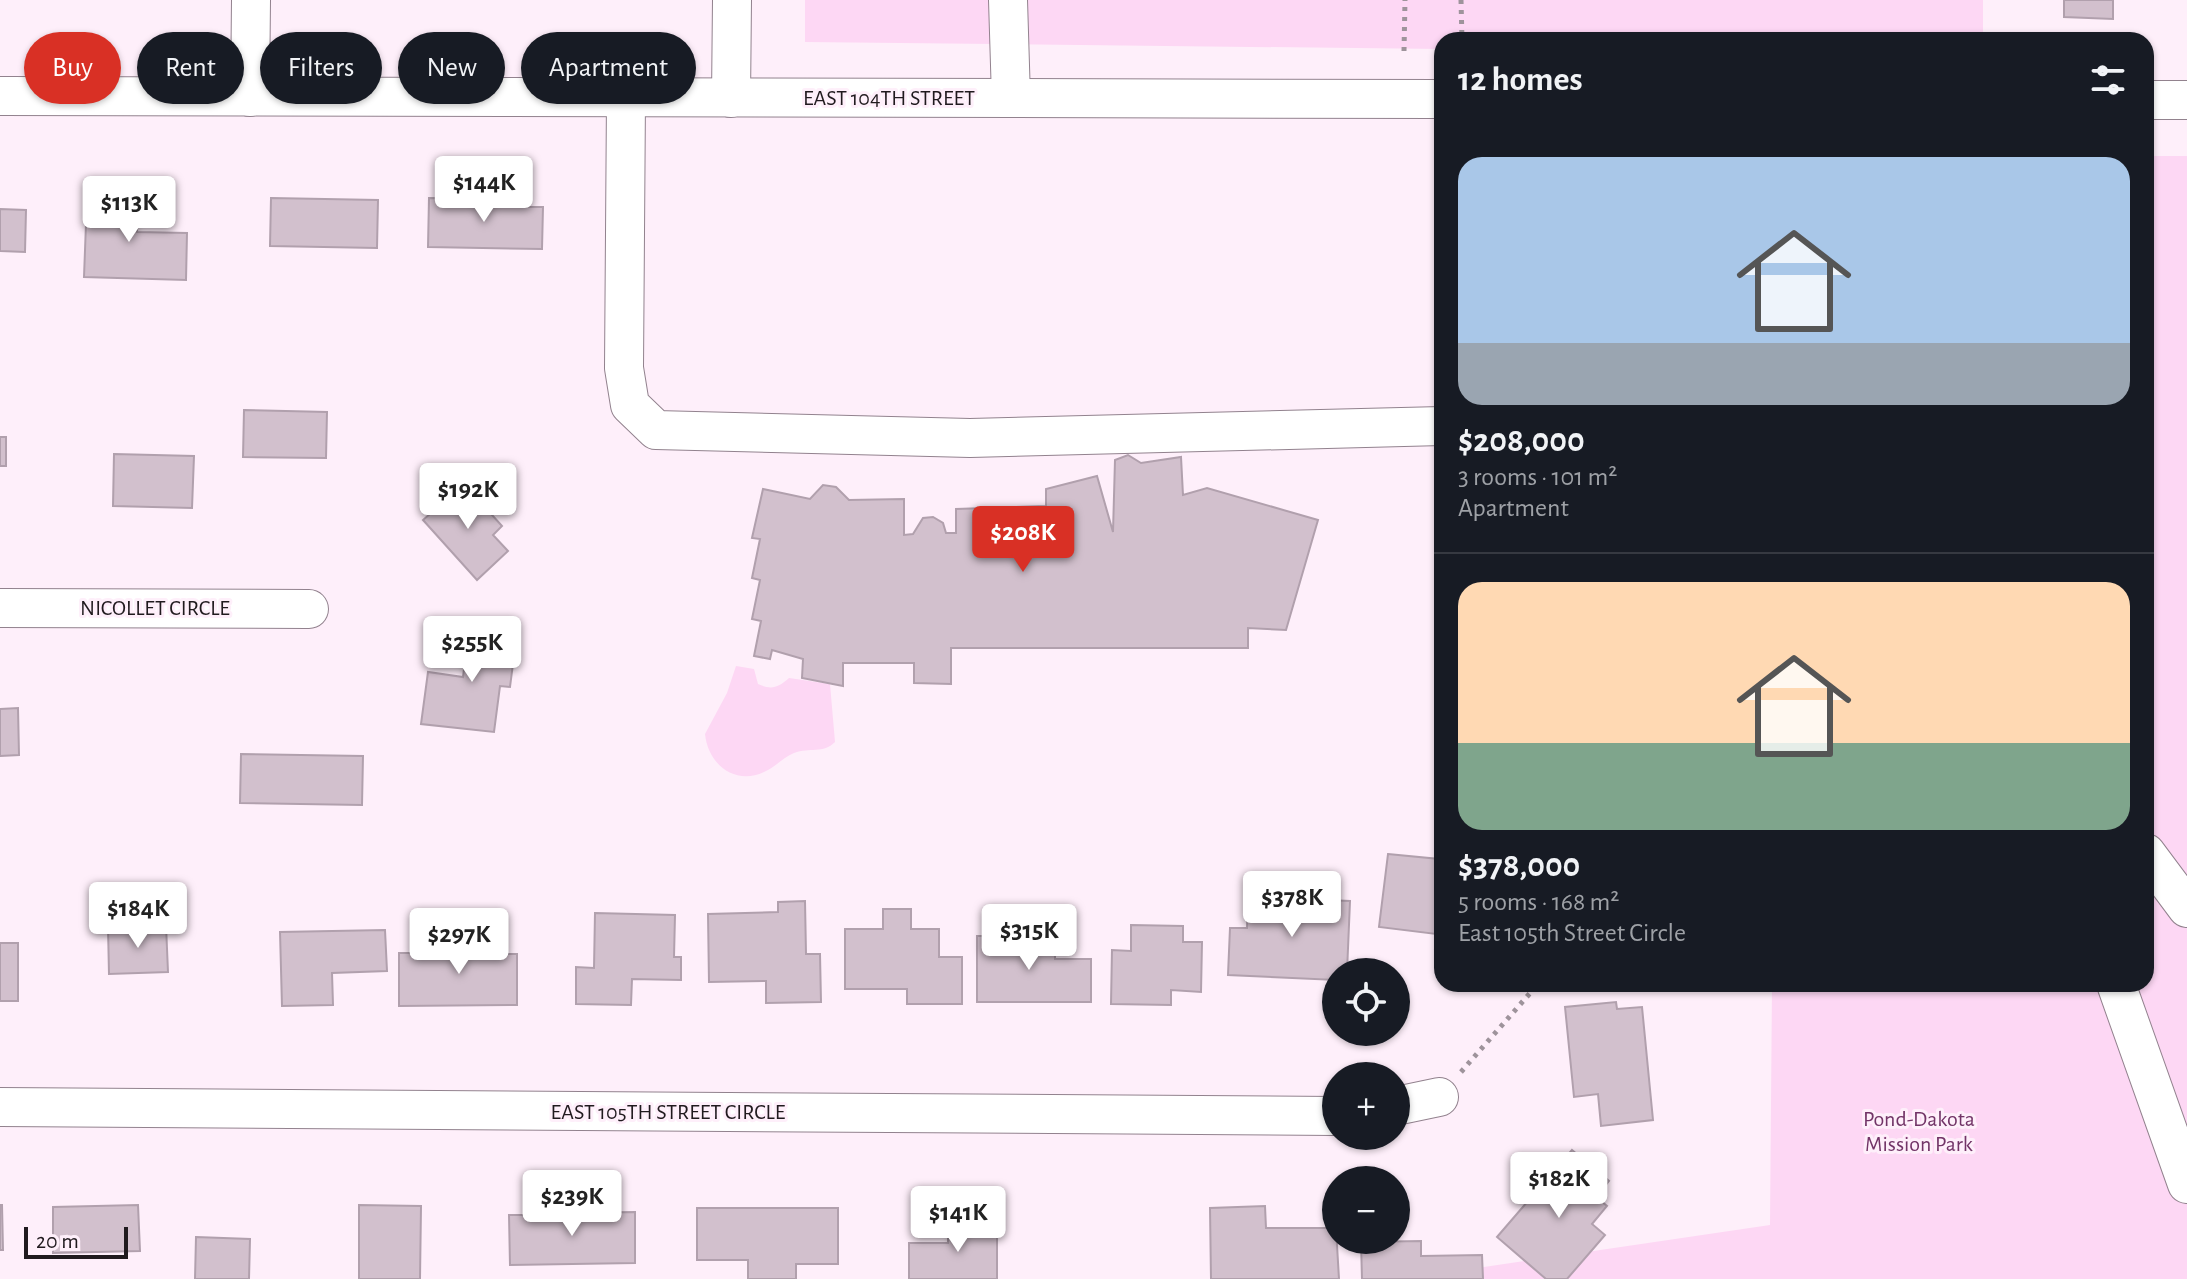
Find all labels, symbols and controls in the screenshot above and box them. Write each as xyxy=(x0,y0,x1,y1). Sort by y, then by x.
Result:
chip: Buy xyxy=(24,32,121,104)
chip: Rent xyxy=(137,32,244,104)
chip: Filters xyxy=(260,32,382,104)
chip: New xyxy=(398,32,505,104)
chip: Apartment xyxy=(521,32,696,104)
icon: filters xyxy=(2086,58,2130,102)
text: 12 homes xyxy=(1458,63,1583,97)
street label: EAST 104TH STREET xyxy=(803,87,975,109)
pin: $144K xyxy=(428,156,540,224)
text: $144K xyxy=(453,169,515,195)
pin: $113K xyxy=(73,176,185,244)
text: $113K xyxy=(101,189,157,215)
icon: home xyxy=(1722,209,1866,353)
text: $208,000 xyxy=(1458,424,1585,458)
pin: $192K xyxy=(412,463,524,531)
text: 3 rooms · 101 m² xyxy=(1458,464,1617,490)
text: $192K xyxy=(437,476,499,502)
text: Apartment xyxy=(1458,495,1569,521)
pin: $208K xyxy=(967,506,1079,574)
text: $208K xyxy=(990,519,1056,545)
street label: NICOLLET CIRCLE xyxy=(80,597,230,619)
pin: $255K xyxy=(416,616,528,684)
text: $255K xyxy=(441,629,503,655)
icon: home xyxy=(1722,634,1866,778)
text: $378,000 xyxy=(1458,849,1580,883)
pin: $378K xyxy=(1236,871,1348,939)
pin: $184K xyxy=(82,882,194,950)
text: $378K xyxy=(1261,884,1323,910)
text: 5 rooms · 168 m² xyxy=(1458,889,1619,915)
text: $184K xyxy=(107,895,169,921)
pin: $315K xyxy=(973,904,1085,972)
pin: $297K xyxy=(403,908,515,976)
text: $315K xyxy=(1000,917,1058,943)
text: East 105th Street Circle xyxy=(1458,920,1686,946)
text: $297K xyxy=(428,921,490,947)
map controls xyxy=(1322,958,1410,1254)
button: locate xyxy=(1322,958,1410,1046)
button: + xyxy=(1322,1062,1410,1150)
street label: EAST 105TH STREET CIRCLE xyxy=(551,1101,786,1123)
park label: Pond-Dakota Mission Park xyxy=(1863,1108,1975,1155)
pin: $182K xyxy=(1503,1152,1615,1220)
text: $182K xyxy=(1528,1165,1590,1191)
button: − xyxy=(1322,1166,1410,1254)
pin: $239K xyxy=(516,1170,628,1238)
text: $239K xyxy=(541,1183,603,1209)
pin: $141K xyxy=(902,1186,1014,1254)
text: $141K xyxy=(929,1199,987,1225)
scale bar xyxy=(24,1223,128,1259)
text: 20 m xyxy=(36,1230,79,1252)

